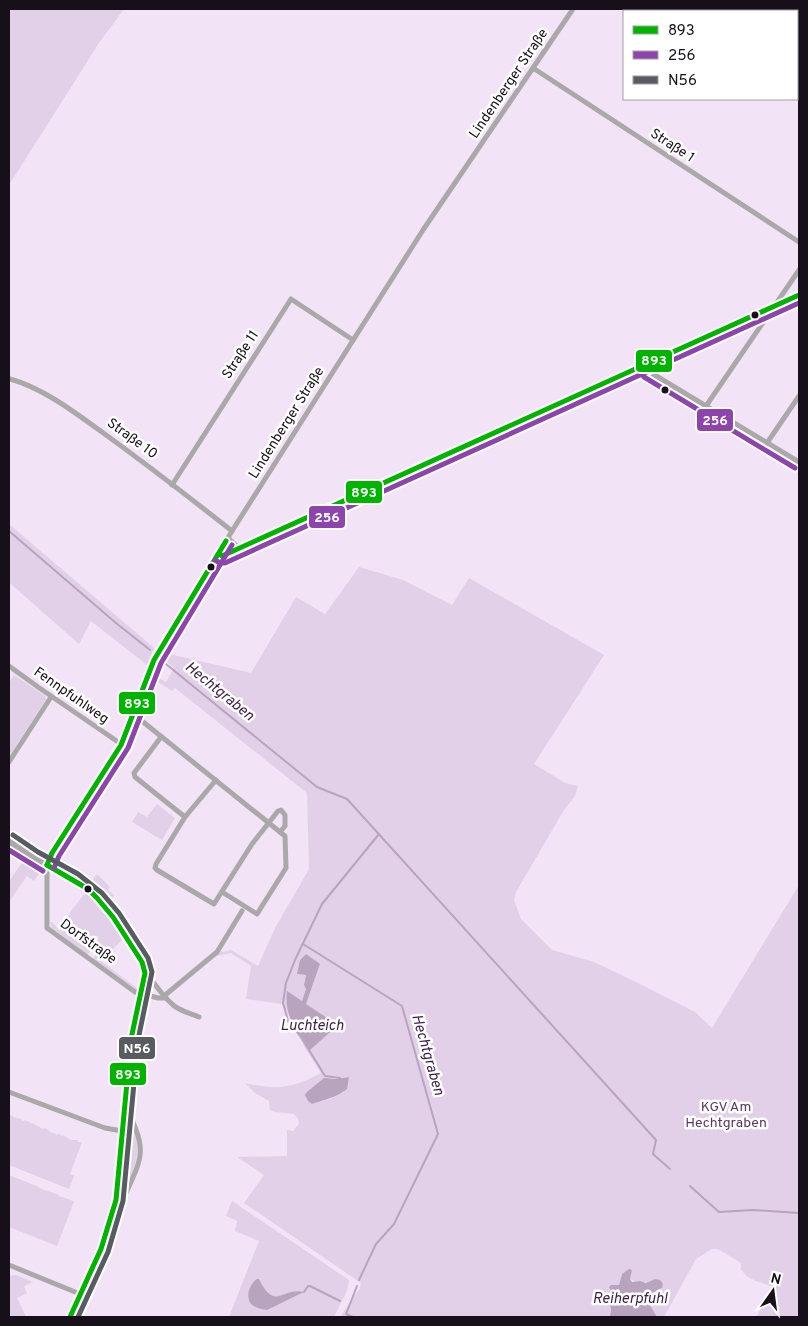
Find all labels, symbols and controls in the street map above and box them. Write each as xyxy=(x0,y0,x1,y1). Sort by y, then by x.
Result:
legend xyxy=(623,10,798,100)
text: 893 xyxy=(668,22,695,41)
street label: Lindenberger Straße xyxy=(466,26,552,142)
text: 256 xyxy=(668,47,695,66)
text: N56 xyxy=(668,72,697,91)
street label: Straße 1 xyxy=(647,125,697,167)
unlabelled marker xyxy=(750,310,760,320)
street label: Straße 11 xyxy=(219,328,263,382)
line badge: 893 xyxy=(635,349,673,373)
text: 893 xyxy=(641,353,667,370)
street label: Lindenberger Straße xyxy=(246,364,328,482)
unlabelled marker xyxy=(660,385,670,395)
line badge: 256 xyxy=(696,408,734,432)
text: 256 xyxy=(702,413,728,430)
street label: Straße 10 xyxy=(103,415,161,463)
line badge: 893 xyxy=(345,480,383,504)
text: 893 xyxy=(351,485,377,502)
line badge: 256 xyxy=(308,505,346,529)
text: 256 xyxy=(314,510,340,527)
unlabelled marker xyxy=(206,562,216,572)
water label: Hechtgraben xyxy=(180,658,258,726)
street label: Fennpfuhlweg xyxy=(30,664,112,728)
line badge: 893 xyxy=(118,691,156,715)
text: 893 xyxy=(124,696,150,713)
unlabelled marker xyxy=(83,884,93,894)
street label: Dorfstraße xyxy=(56,916,120,968)
water label: Hechtgraben xyxy=(406,1012,448,1098)
water label: Luchteich xyxy=(280,1017,344,1036)
line badge: N56 xyxy=(118,1036,156,1060)
text: N56 xyxy=(123,1041,151,1058)
line badge: 893 xyxy=(109,1062,147,1086)
text: 893 xyxy=(115,1067,141,1084)
park label: KGV Am Hechtgraben xyxy=(685,1099,767,1132)
north arrow xyxy=(748,1266,798,1316)
text: N xyxy=(769,1270,783,1289)
water label: Reiherpfuhl xyxy=(593,1290,669,1309)

